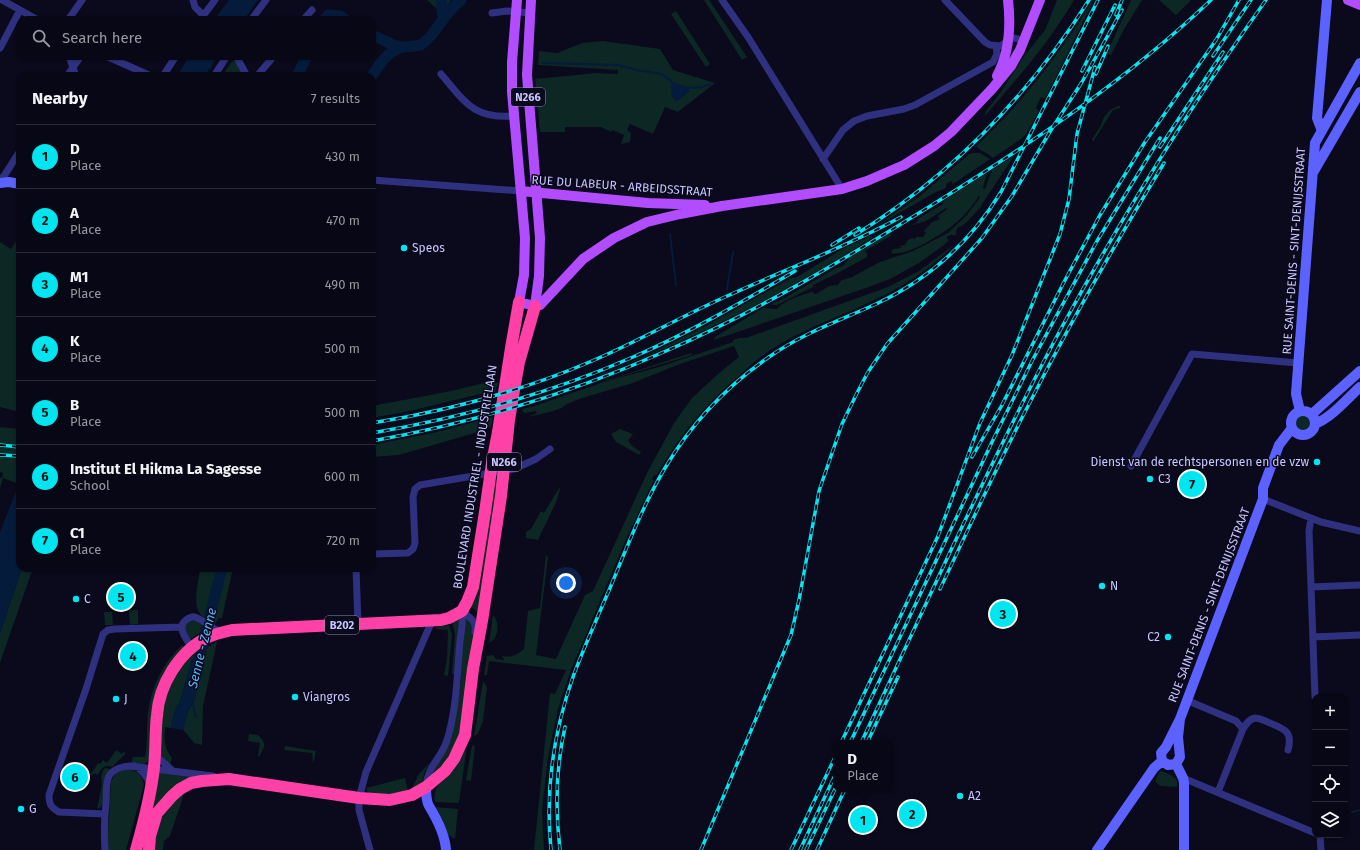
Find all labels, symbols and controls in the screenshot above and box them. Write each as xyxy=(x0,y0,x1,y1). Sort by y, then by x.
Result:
search box xyxy=(16,16,376,60)
icon: search xyxy=(30,27,52,49)
text: Search here xyxy=(62,29,142,47)
text: Nearby xyxy=(32,88,87,109)
road number: N266 xyxy=(511,88,545,106)
text: 7 results xyxy=(311,91,360,106)
text: D xyxy=(70,140,80,158)
street label: RUE SAINT-DENIS - SINT-DENIJSSTRAAT xyxy=(1280,146,1308,355)
text: 1 xyxy=(42,149,48,164)
text: 430 m xyxy=(325,149,360,164)
text: Place xyxy=(70,158,101,173)
street label: RUE DU LABEUR - ARBEIDSSTRAAT xyxy=(531,173,714,199)
text: A xyxy=(70,204,79,222)
text: 2 xyxy=(42,213,48,228)
text: 470 m xyxy=(326,213,360,228)
text: Place xyxy=(70,222,101,237)
place label: Speos xyxy=(412,241,445,255)
marker: Speos xyxy=(399,243,409,253)
text: M1 xyxy=(70,268,88,286)
text: 3 xyxy=(42,277,48,292)
text: 490 m xyxy=(325,277,360,292)
text: Place xyxy=(70,286,101,301)
text: K xyxy=(70,332,80,350)
text: 4 xyxy=(41,341,49,356)
text: 500 m xyxy=(324,341,360,356)
text: Place xyxy=(70,350,101,365)
street label: BOULEVARD INDUSTRIEL - INDUSTRIELAAN xyxy=(450,364,500,590)
text: B xyxy=(70,396,79,414)
text: 5 xyxy=(42,405,48,420)
text: 500 m xyxy=(324,405,360,420)
text: Place xyxy=(70,414,101,429)
road number: N266 xyxy=(487,453,521,471)
place label: Dienst van de rechtspersonen en de vzw xyxy=(1090,455,1309,469)
marker: Dienst van de rechtspersonen en de vzw xyxy=(1312,457,1322,467)
text: Institut El Hikma La Sagesse xyxy=(70,460,262,478)
text: 6 xyxy=(41,469,49,484)
text: 600 m xyxy=(324,469,360,484)
pin: 7 xyxy=(1179,469,1205,499)
place label: C3 xyxy=(1158,472,1171,486)
marker: C3 xyxy=(1145,474,1155,484)
text: School xyxy=(70,478,110,493)
street label: RUE SAINT-DENIS - SINT-DENIJSSTRAAT xyxy=(1165,505,1253,704)
text: C1 xyxy=(70,524,85,542)
text: 7 xyxy=(42,533,48,548)
text: 720 m xyxy=(326,533,360,548)
text: Place xyxy=(70,542,101,557)
your location xyxy=(556,573,576,593)
place label: N xyxy=(1110,579,1118,593)
marker: N xyxy=(1097,581,1107,591)
pin: 5 xyxy=(108,582,134,612)
place label: C xyxy=(84,592,91,606)
marker: C xyxy=(71,594,81,604)
pin: 3 xyxy=(990,599,1016,629)
water label: Senne - Zenne xyxy=(185,606,219,691)
road number: B202 xyxy=(325,616,359,634)
place label: C2 xyxy=(1147,630,1160,644)
marker: C2 xyxy=(1163,632,1173,642)
pin: 4 xyxy=(120,641,146,671)
place label: Viangros xyxy=(303,690,350,704)
place label: J xyxy=(124,692,128,706)
marker: Viangros xyxy=(290,692,300,702)
marker: J xyxy=(111,694,121,704)
map controls xyxy=(1312,694,1348,838)
button: + xyxy=(1312,694,1348,730)
button: − xyxy=(1312,730,1348,766)
popup xyxy=(833,740,893,792)
text: D xyxy=(847,750,857,768)
pin: 6 xyxy=(62,762,88,792)
button: locate xyxy=(1312,766,1348,802)
text: Place xyxy=(847,768,879,783)
place label: A2 xyxy=(968,789,981,803)
marker: A2 xyxy=(955,791,965,801)
pin: 2 xyxy=(899,799,925,829)
place label: G xyxy=(29,802,37,816)
button: layers xyxy=(1312,802,1348,838)
marker: G xyxy=(16,804,26,814)
pin: 1 xyxy=(850,805,876,835)

